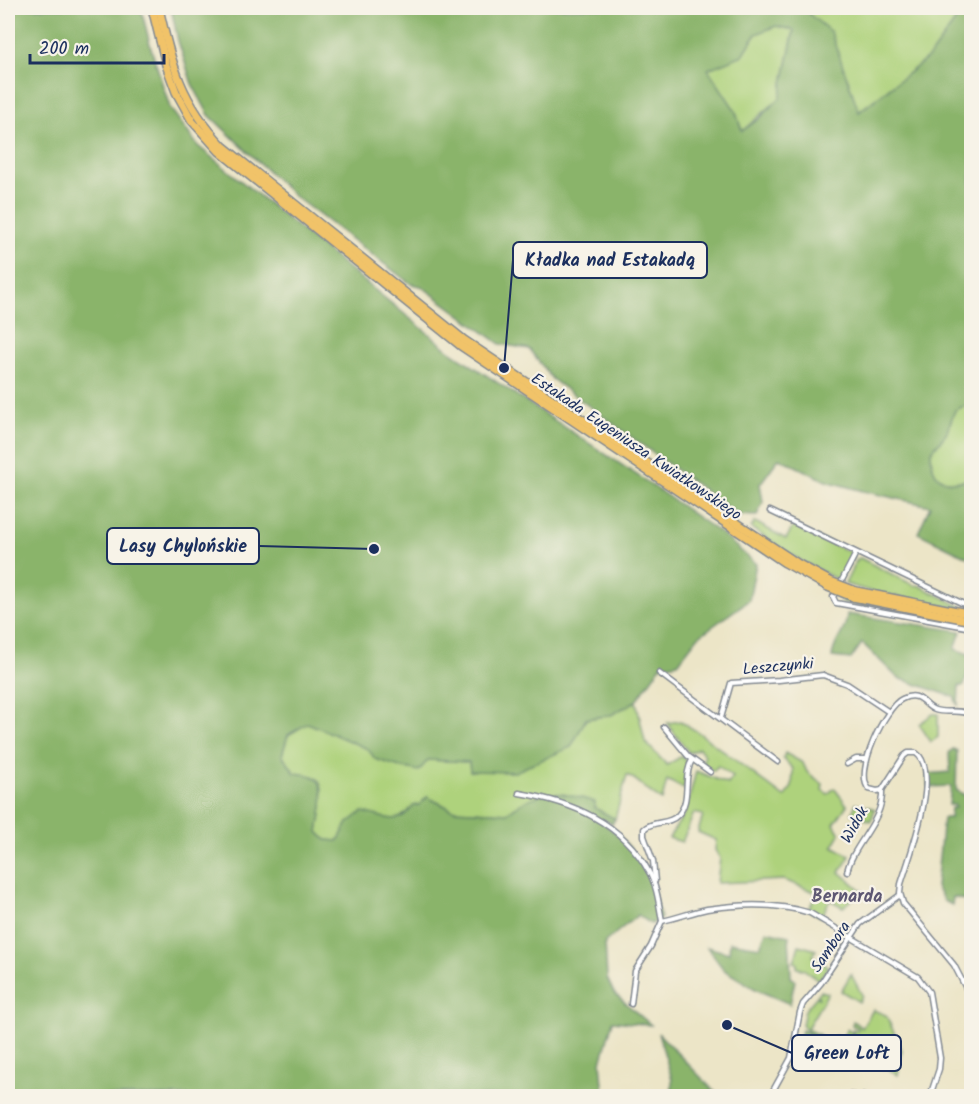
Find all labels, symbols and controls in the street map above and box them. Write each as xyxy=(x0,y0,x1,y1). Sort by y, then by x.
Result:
scale bar xyxy=(30,27,164,65)
text: 200 m xyxy=(39,35,89,64)
callout: Kładka nad Estakadą xyxy=(513,242,707,278)
text: Kładka nad Estakadą xyxy=(525,247,695,276)
street label: Estakada Eugeniusza Kwiatkowskiego xyxy=(525,367,747,527)
callout: Lasy Chylońskie xyxy=(107,528,259,564)
text: Lasy Chylońskie xyxy=(119,533,247,562)
street label: Leszczynki xyxy=(741,651,816,683)
street label: Widok xyxy=(835,801,876,848)
district label: Bernarda xyxy=(811,883,883,912)
street label: Sambora xyxy=(805,916,857,978)
callout: Green Loft xyxy=(792,1035,901,1071)
text: Green Loft xyxy=(804,1040,891,1069)

